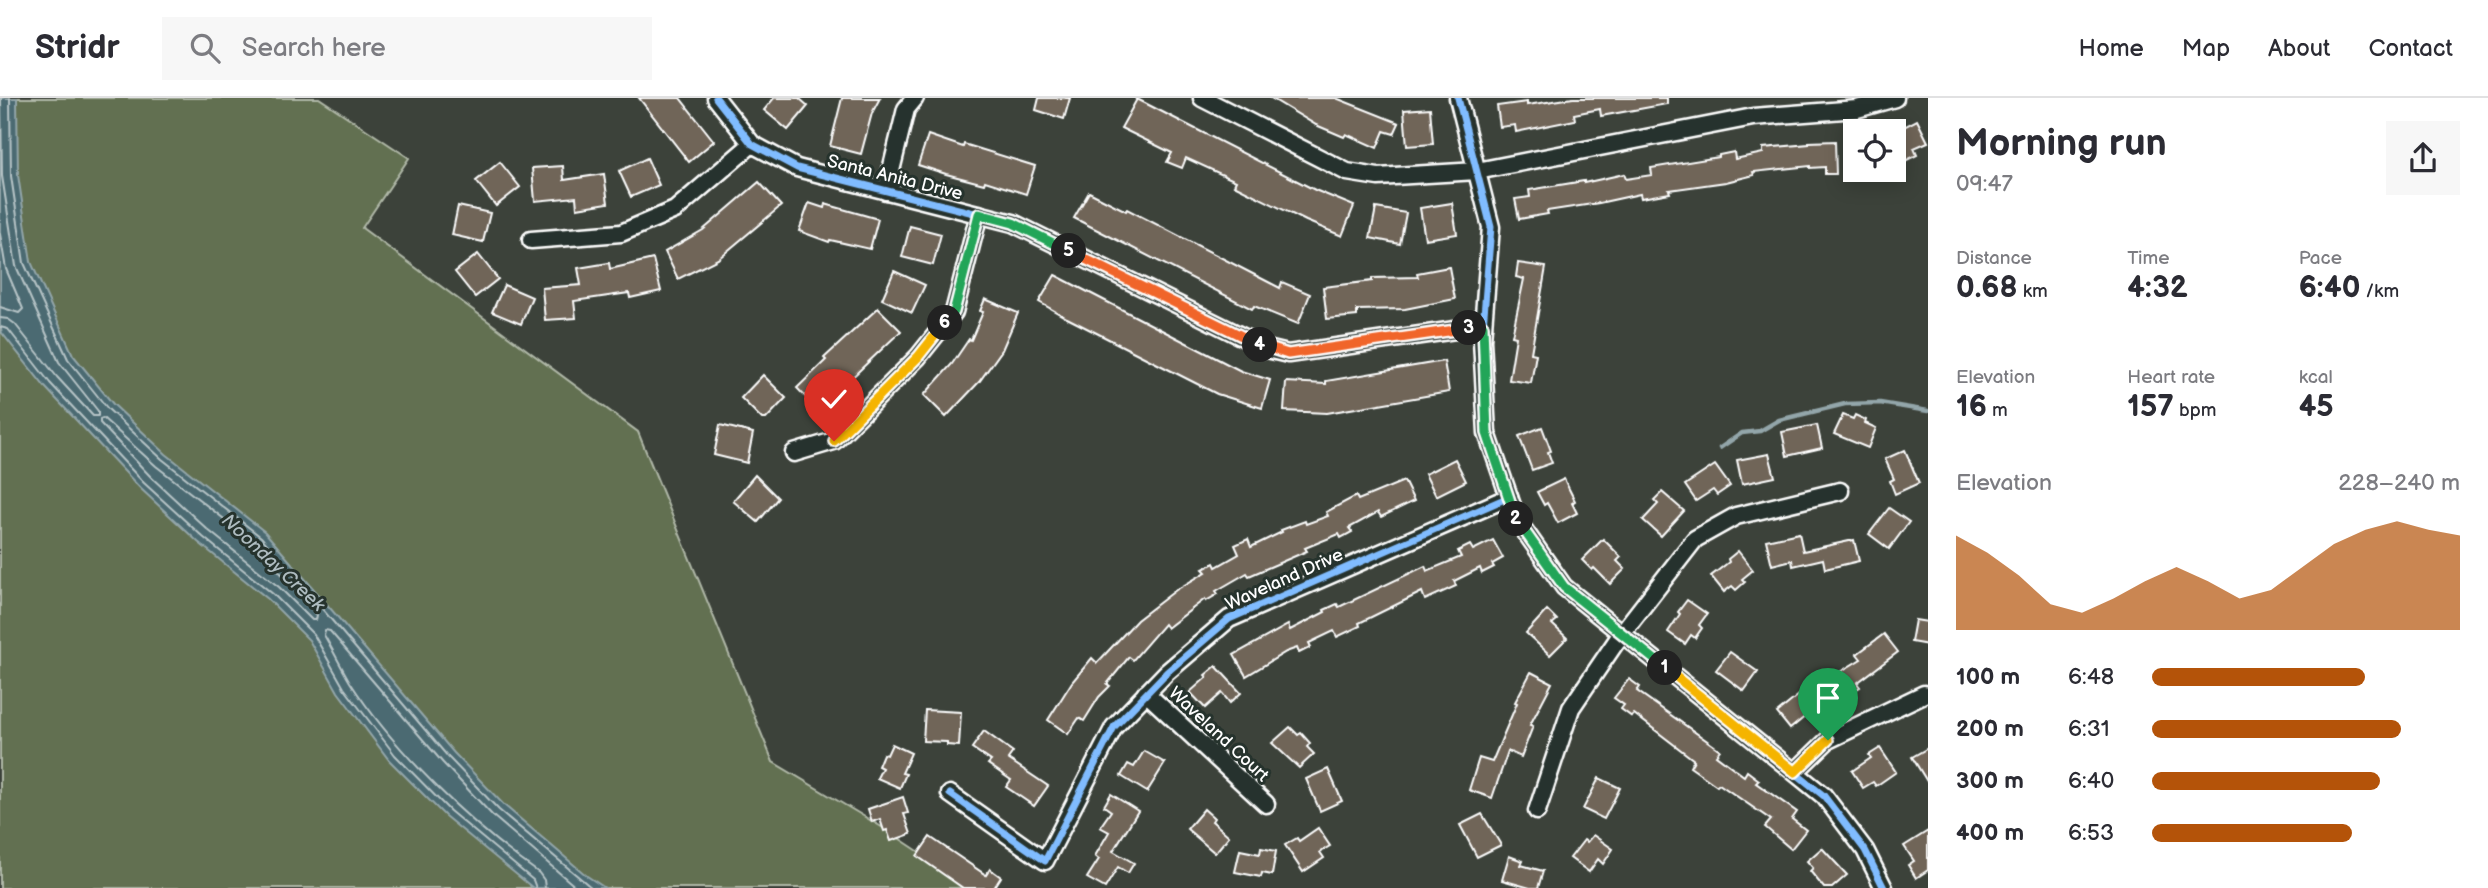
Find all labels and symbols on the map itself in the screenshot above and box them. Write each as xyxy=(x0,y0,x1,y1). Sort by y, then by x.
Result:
street label: Santa Anita Drive xyxy=(825,150,965,205)
pin: 5 xyxy=(1052,234,1086,268)
pin: 6 xyxy=(928,306,962,341)
pin: 3 xyxy=(1452,310,1486,345)
pin: 4 xyxy=(1242,328,1278,362)
pin xyxy=(804,369,864,441)
pin: 2 xyxy=(1498,502,1534,536)
water label: Noonday Creek xyxy=(217,509,330,617)
street label: Waveland Drive xyxy=(1222,544,1347,615)
pin: 1 xyxy=(1648,650,1682,686)
pin xyxy=(1798,668,1858,740)
street label: Waveland Court xyxy=(1164,683,1273,786)

